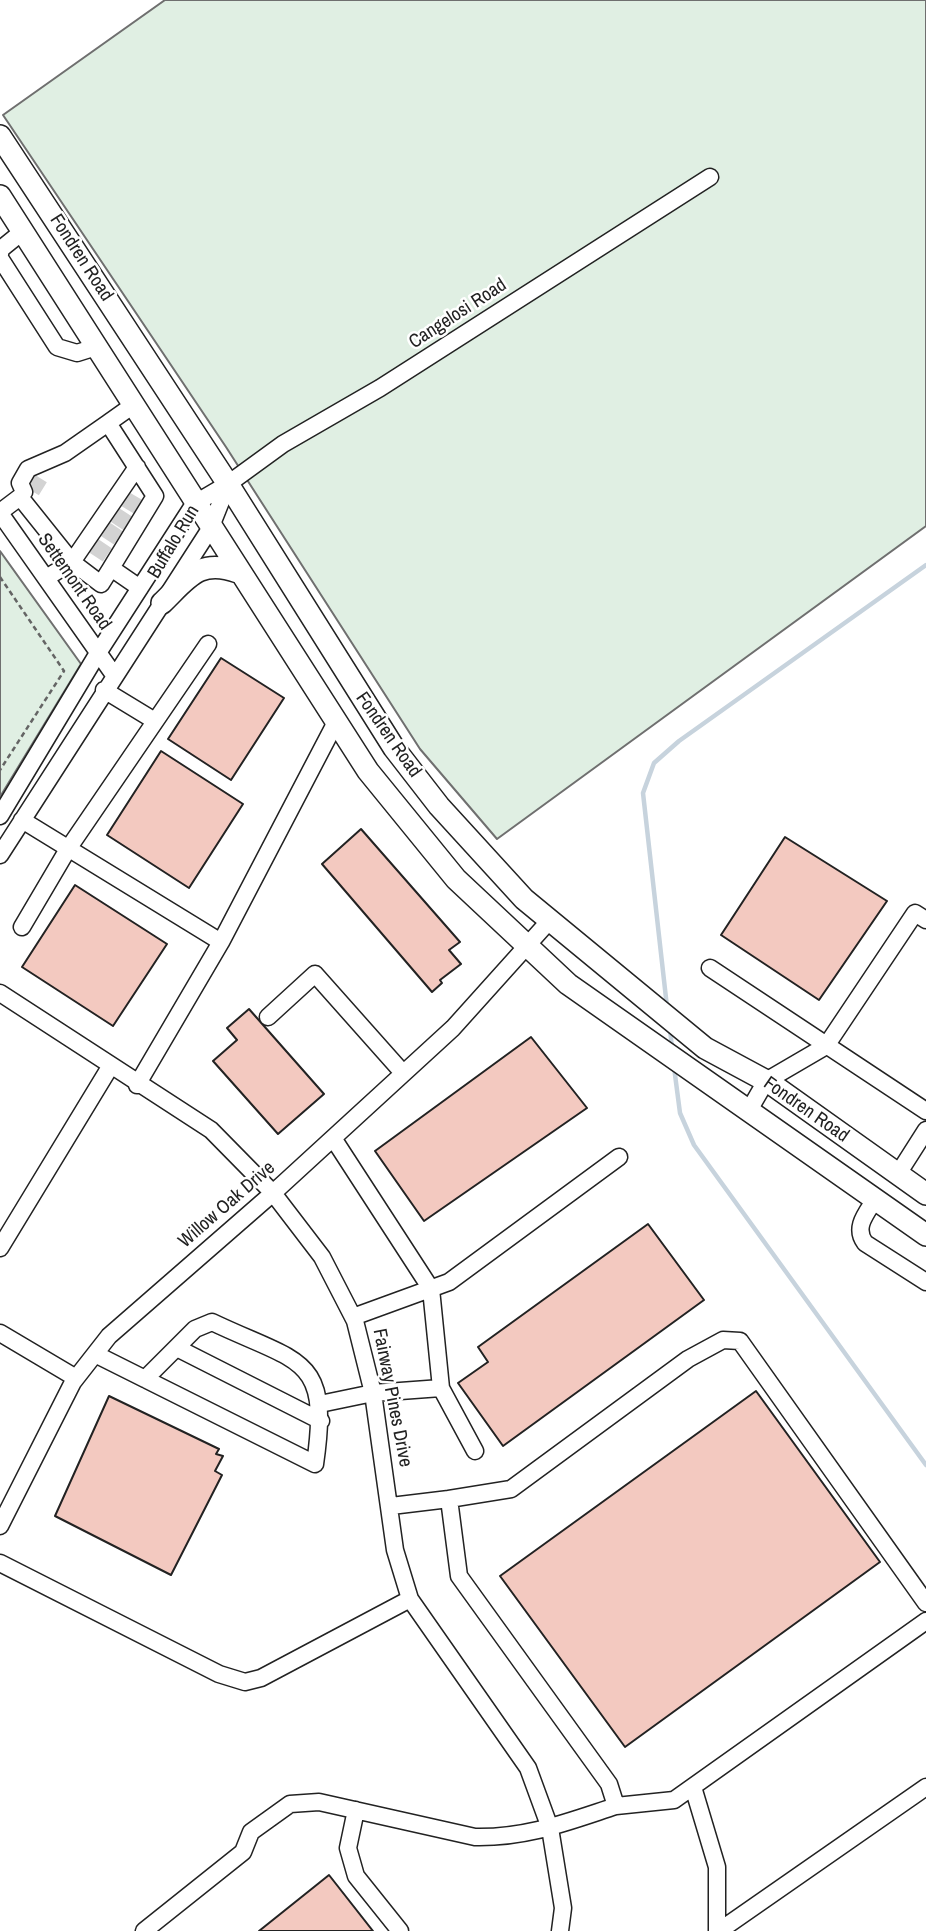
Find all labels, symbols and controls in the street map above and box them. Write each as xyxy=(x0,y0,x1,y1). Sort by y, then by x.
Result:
street label: Fondren Road xyxy=(45,210,117,306)
street label: Cangelosi Road xyxy=(405,274,511,354)
street label: Buffalo Run xyxy=(143,501,205,583)
street label: Settemont Road xyxy=(32,529,116,635)
street label: Fondren Road xyxy=(350,688,426,782)
street label: Fondren Road xyxy=(759,1072,853,1148)
street label: Willow Oak Drive xyxy=(174,1157,280,1253)
street label: Fairway Pines Drive xyxy=(367,1327,417,1469)

